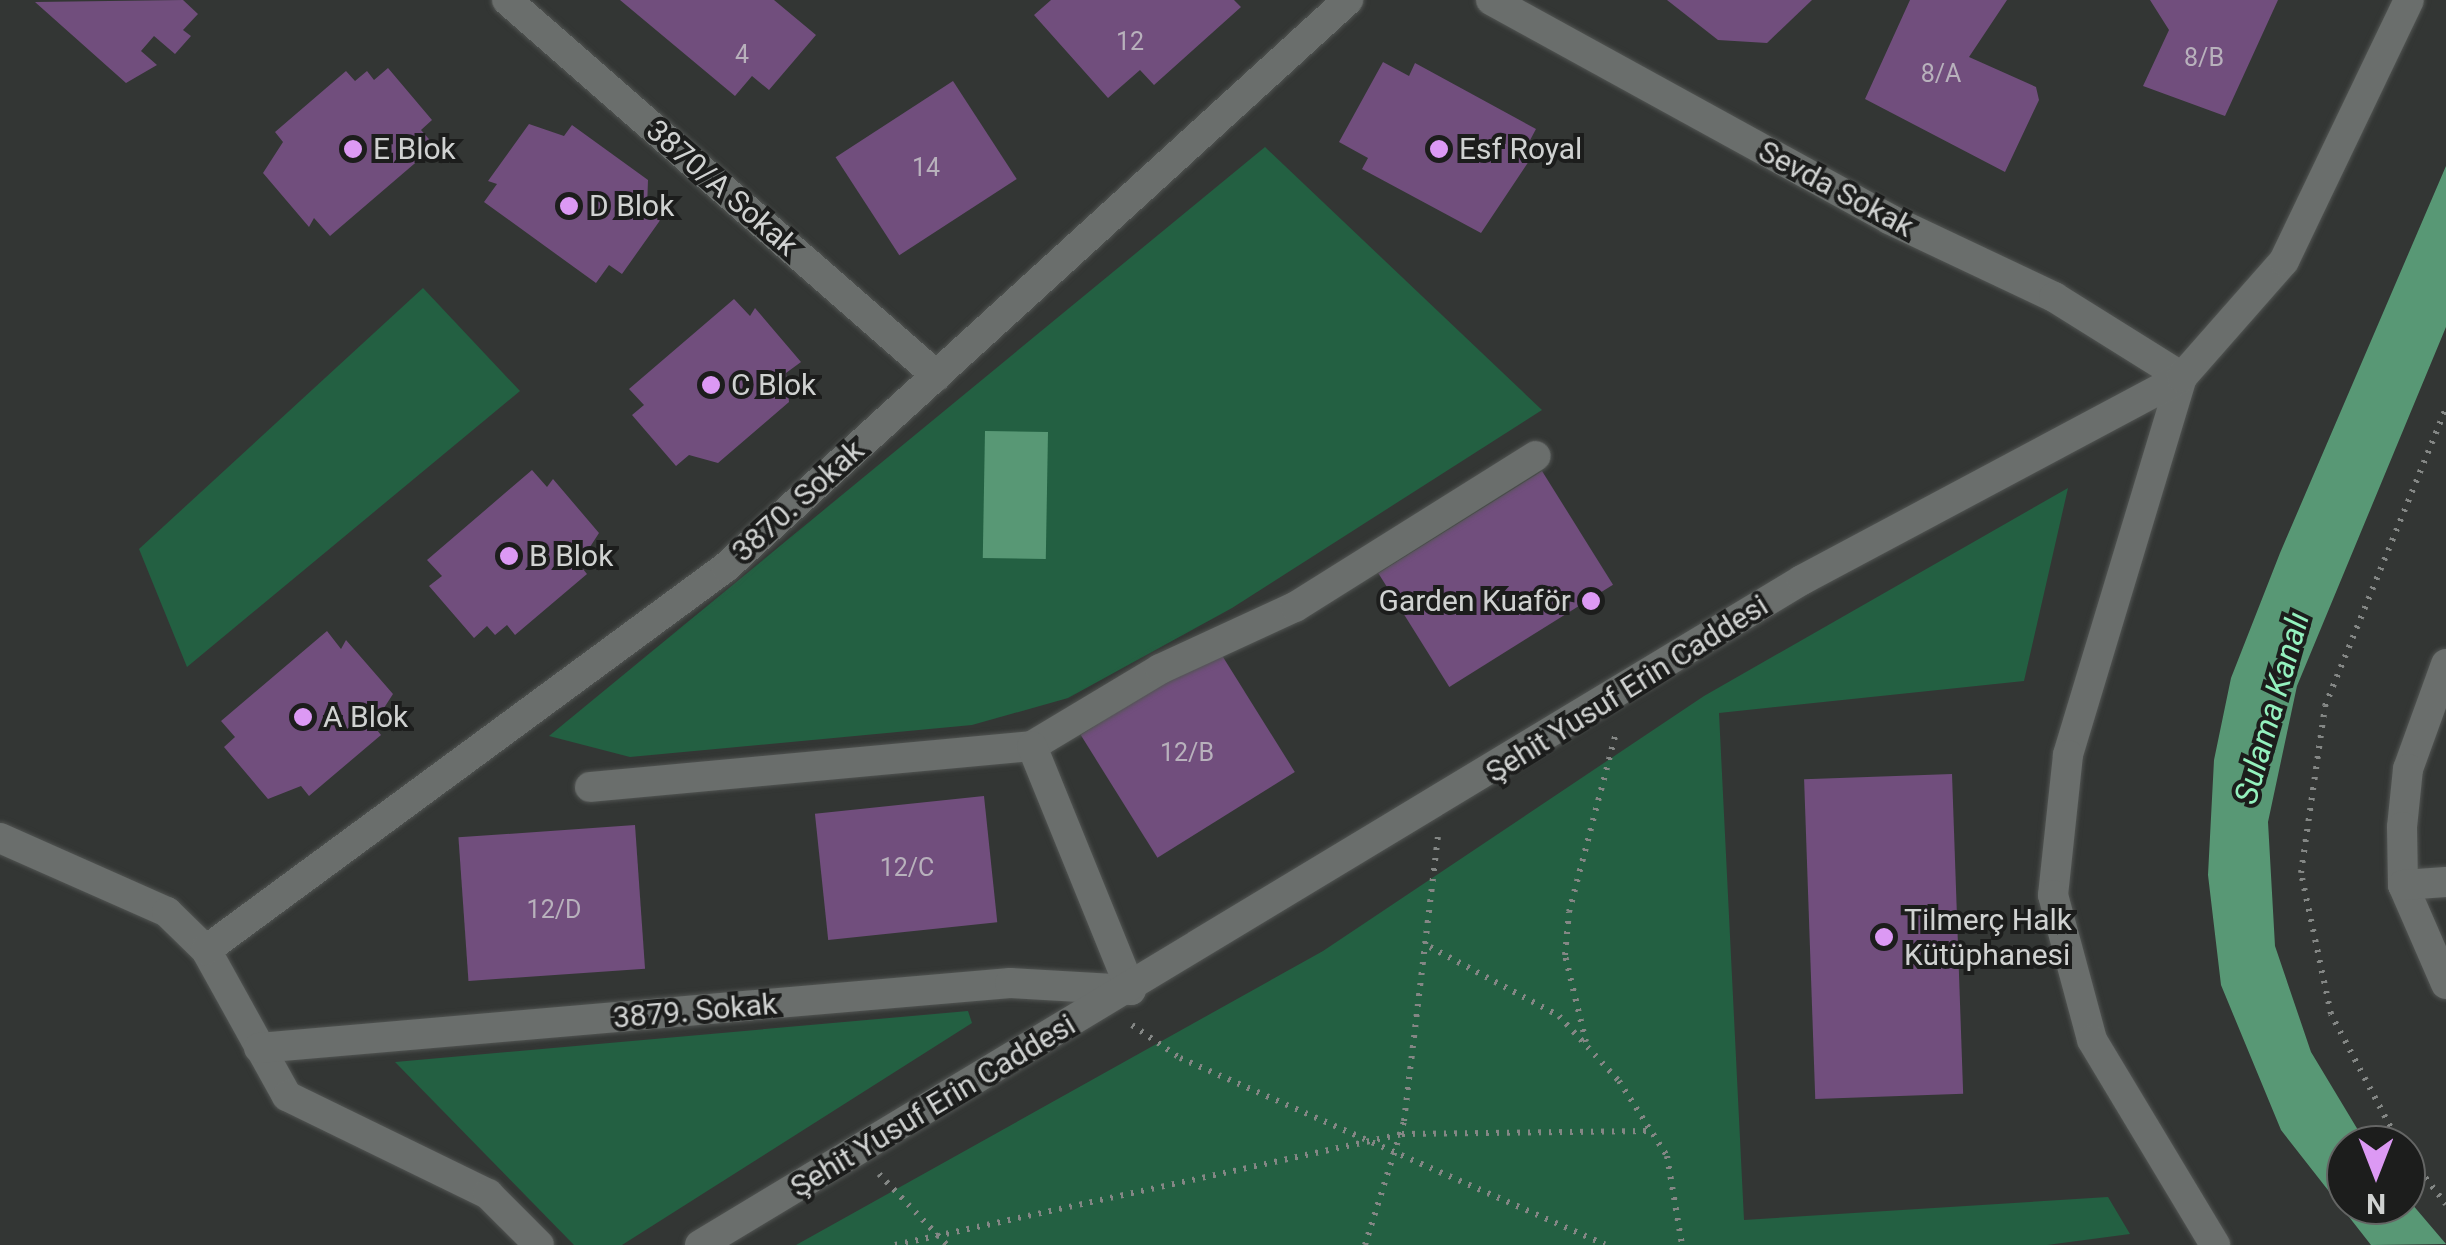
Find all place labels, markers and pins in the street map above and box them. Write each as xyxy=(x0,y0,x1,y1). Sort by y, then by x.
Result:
place label: E Blok xyxy=(373,131,456,167)
place label: Esf Royal xyxy=(1459,131,1582,167)
marker: E Blok xyxy=(342,138,364,160)
marker: Esf Royal xyxy=(1428,138,1450,160)
place label: D Blok xyxy=(589,188,674,224)
marker: D Blok xyxy=(558,195,580,217)
place label: C Blok xyxy=(731,367,816,403)
marker: C Blok xyxy=(700,374,722,396)
place label: B Blok xyxy=(529,538,613,574)
marker: B Blok xyxy=(498,545,520,567)
place label: Garden Kuaför xyxy=(1378,583,1571,619)
marker: Garden Kuaför xyxy=(1580,590,1602,612)
place label: A Blok xyxy=(323,699,408,735)
marker: A Blok xyxy=(292,706,314,728)
place label: Tilmerç Halk Kütüphanesi xyxy=(1904,902,2072,972)
marker: Tilmerç Halk Kütüphanesi xyxy=(1873,926,1895,948)

